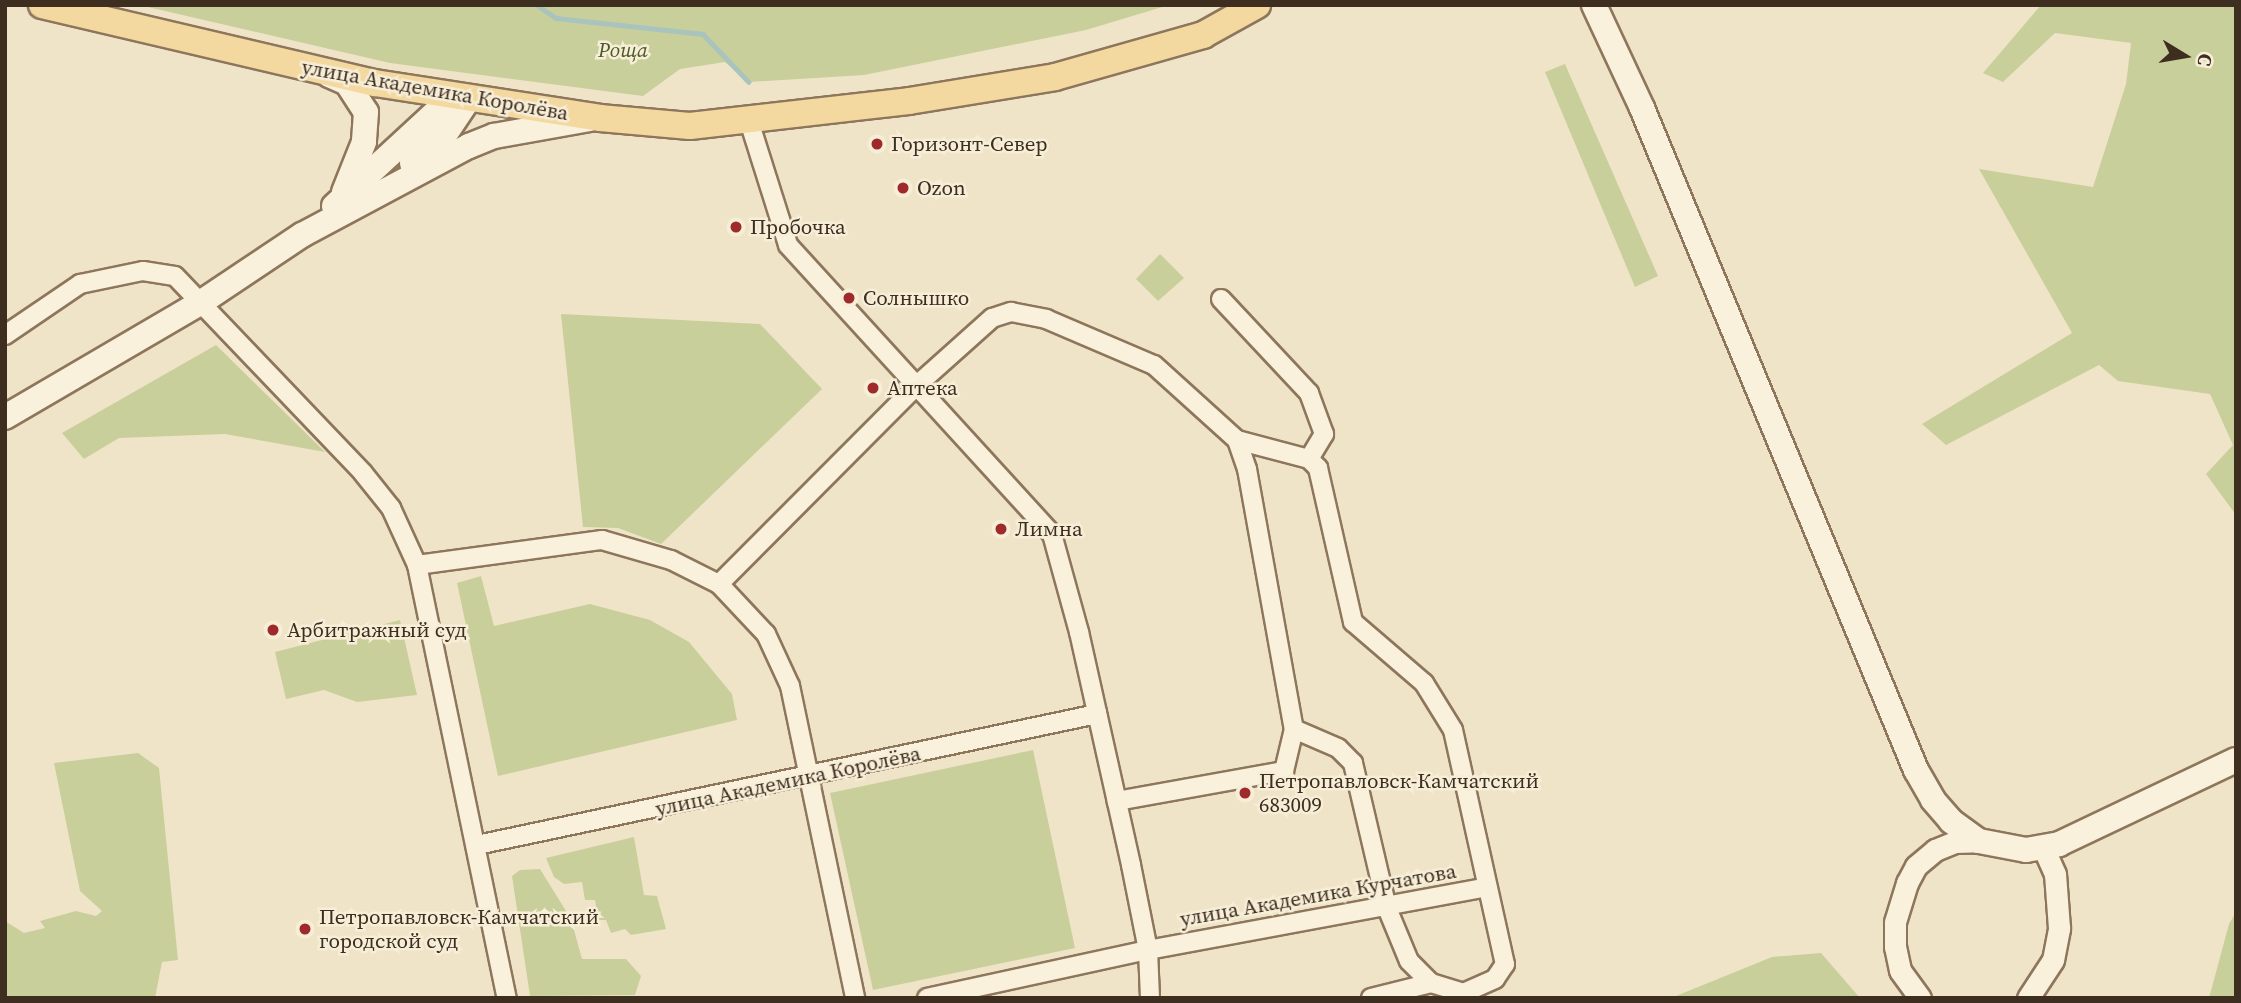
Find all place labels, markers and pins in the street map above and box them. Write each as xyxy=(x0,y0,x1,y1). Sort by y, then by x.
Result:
place label: Горизонт-Север xyxy=(891,131,1047,157)
marker: Горизонт-Север xyxy=(869,136,885,152)
place label: Ozon xyxy=(917,175,966,201)
marker: Ozon xyxy=(895,180,911,196)
place label: Пробочка xyxy=(750,214,846,240)
marker: Пробочка xyxy=(728,219,744,235)
place label: Солнышко xyxy=(863,285,969,311)
marker: Солнышко xyxy=(841,290,857,306)
place label: Аптека xyxy=(887,375,958,401)
marker: Аптека xyxy=(865,380,881,396)
place label: Лимна xyxy=(1015,516,1083,542)
marker: Лимна xyxy=(993,521,1009,537)
place label: Арбитражный суд xyxy=(287,617,467,643)
marker: Арбитражный суд xyxy=(265,622,281,638)
place label: Петропавловск-Камчатский 683009 xyxy=(1259,768,1539,818)
marker: Петропавловск-Камчатский 683009 xyxy=(1237,785,1253,801)
place label: Петропавловск-Камчатский городской суд xyxy=(319,904,599,954)
marker: Петропавловск-Камчатский городской суд xyxy=(297,921,313,937)

